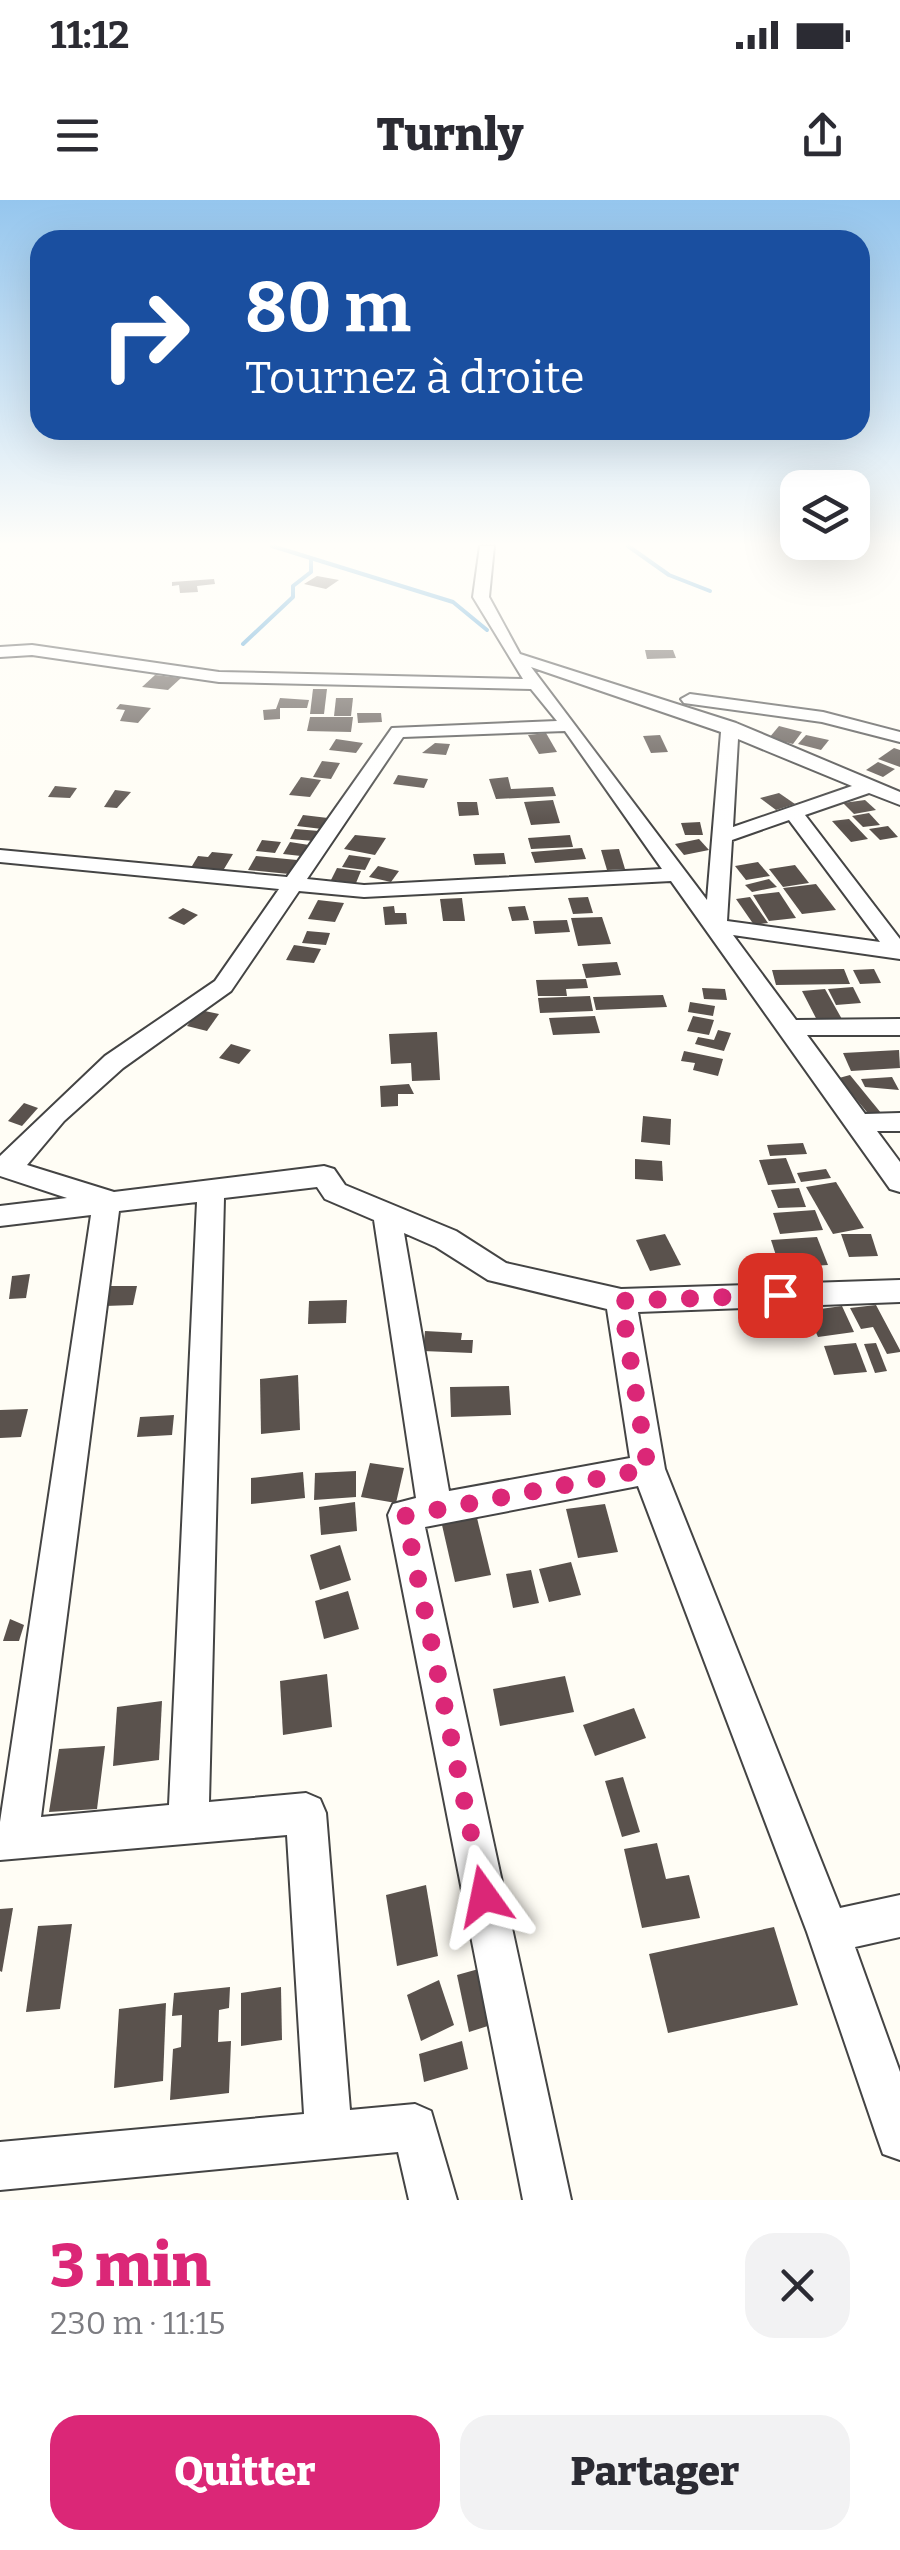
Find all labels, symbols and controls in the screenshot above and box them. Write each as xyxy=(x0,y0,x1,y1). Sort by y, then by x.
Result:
text: 11:12 xyxy=(50,12,130,58)
icon: menu xyxy=(50,108,105,163)
text: Turnly xyxy=(377,108,523,162)
icon: share xyxy=(795,108,850,163)
text: 80 m xyxy=(245,266,411,350)
icon: right xyxy=(80,270,210,400)
text: Tournez à droite xyxy=(245,351,585,405)
map controls xyxy=(780,470,870,560)
button: layers xyxy=(780,470,870,560)
pin xyxy=(738,1253,823,1338)
icon: arrive xyxy=(753,1268,808,1323)
position arrow xyxy=(432,1844,536,1948)
text: 3 min xyxy=(50,2230,211,2302)
button: close xyxy=(745,2233,850,2338)
text: 230 m · 11:15 xyxy=(50,2304,225,2342)
button: Quitter xyxy=(50,2415,440,2530)
button: Partager xyxy=(460,2415,850,2530)

